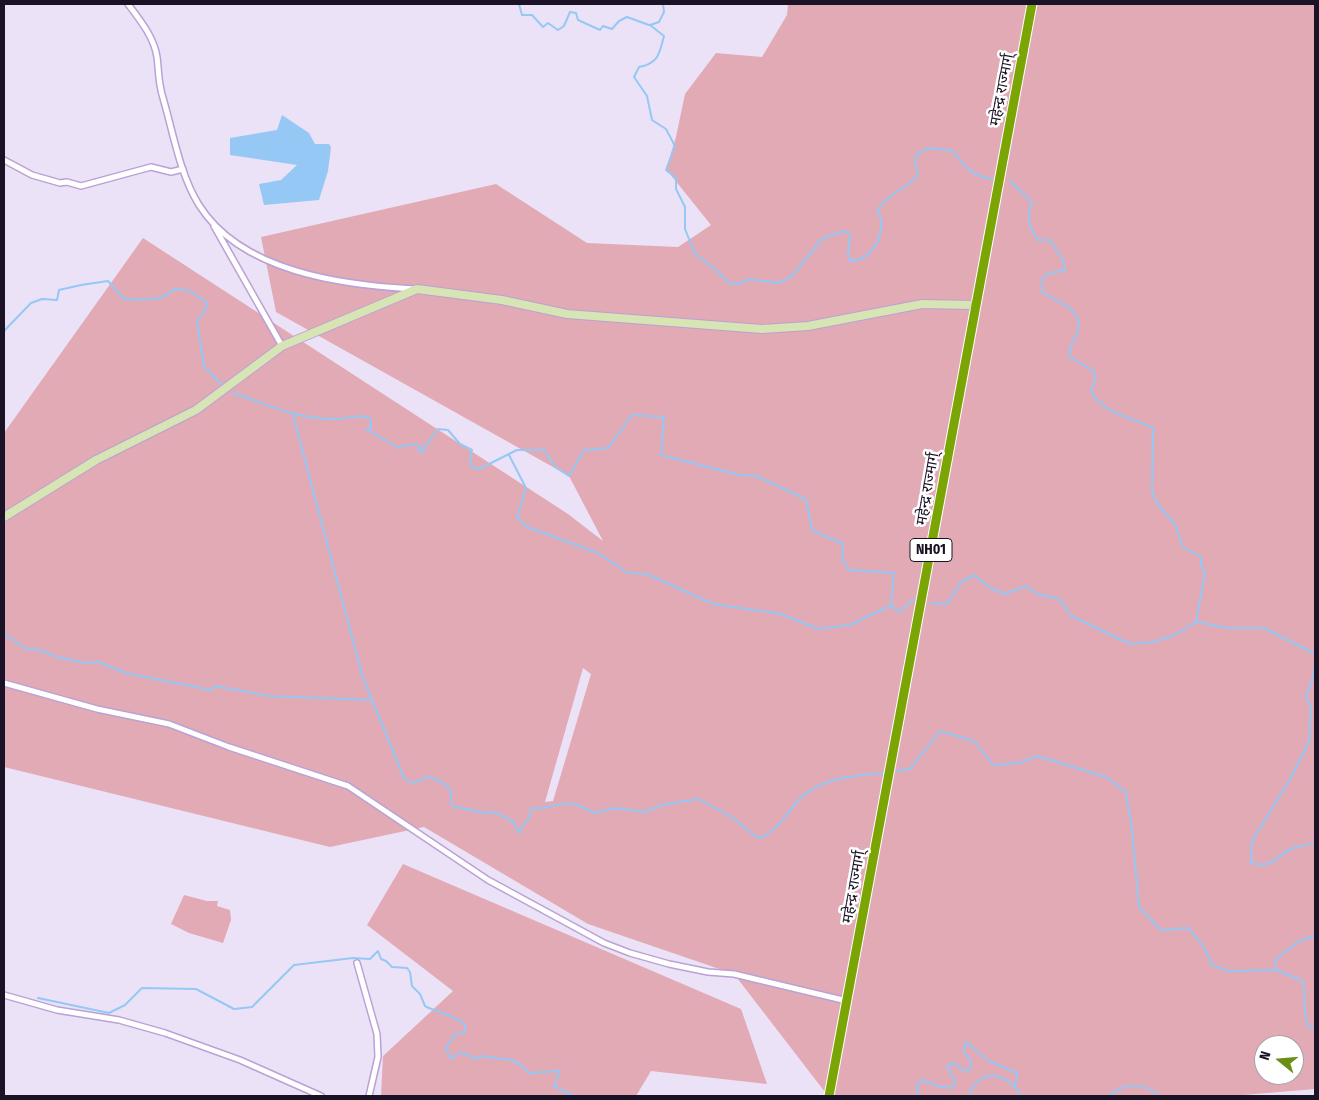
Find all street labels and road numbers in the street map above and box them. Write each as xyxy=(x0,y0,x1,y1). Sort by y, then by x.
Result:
street label: महेन्द्र राज्मार्ग् xyxy=(986,52,1018,128)
street label: महेन्द्र राज्मार्ग् xyxy=(913,452,943,526)
road number: NH01 xyxy=(910,538,952,562)
street label: महेन्द्र राज्मार्ग् xyxy=(839,850,869,924)

